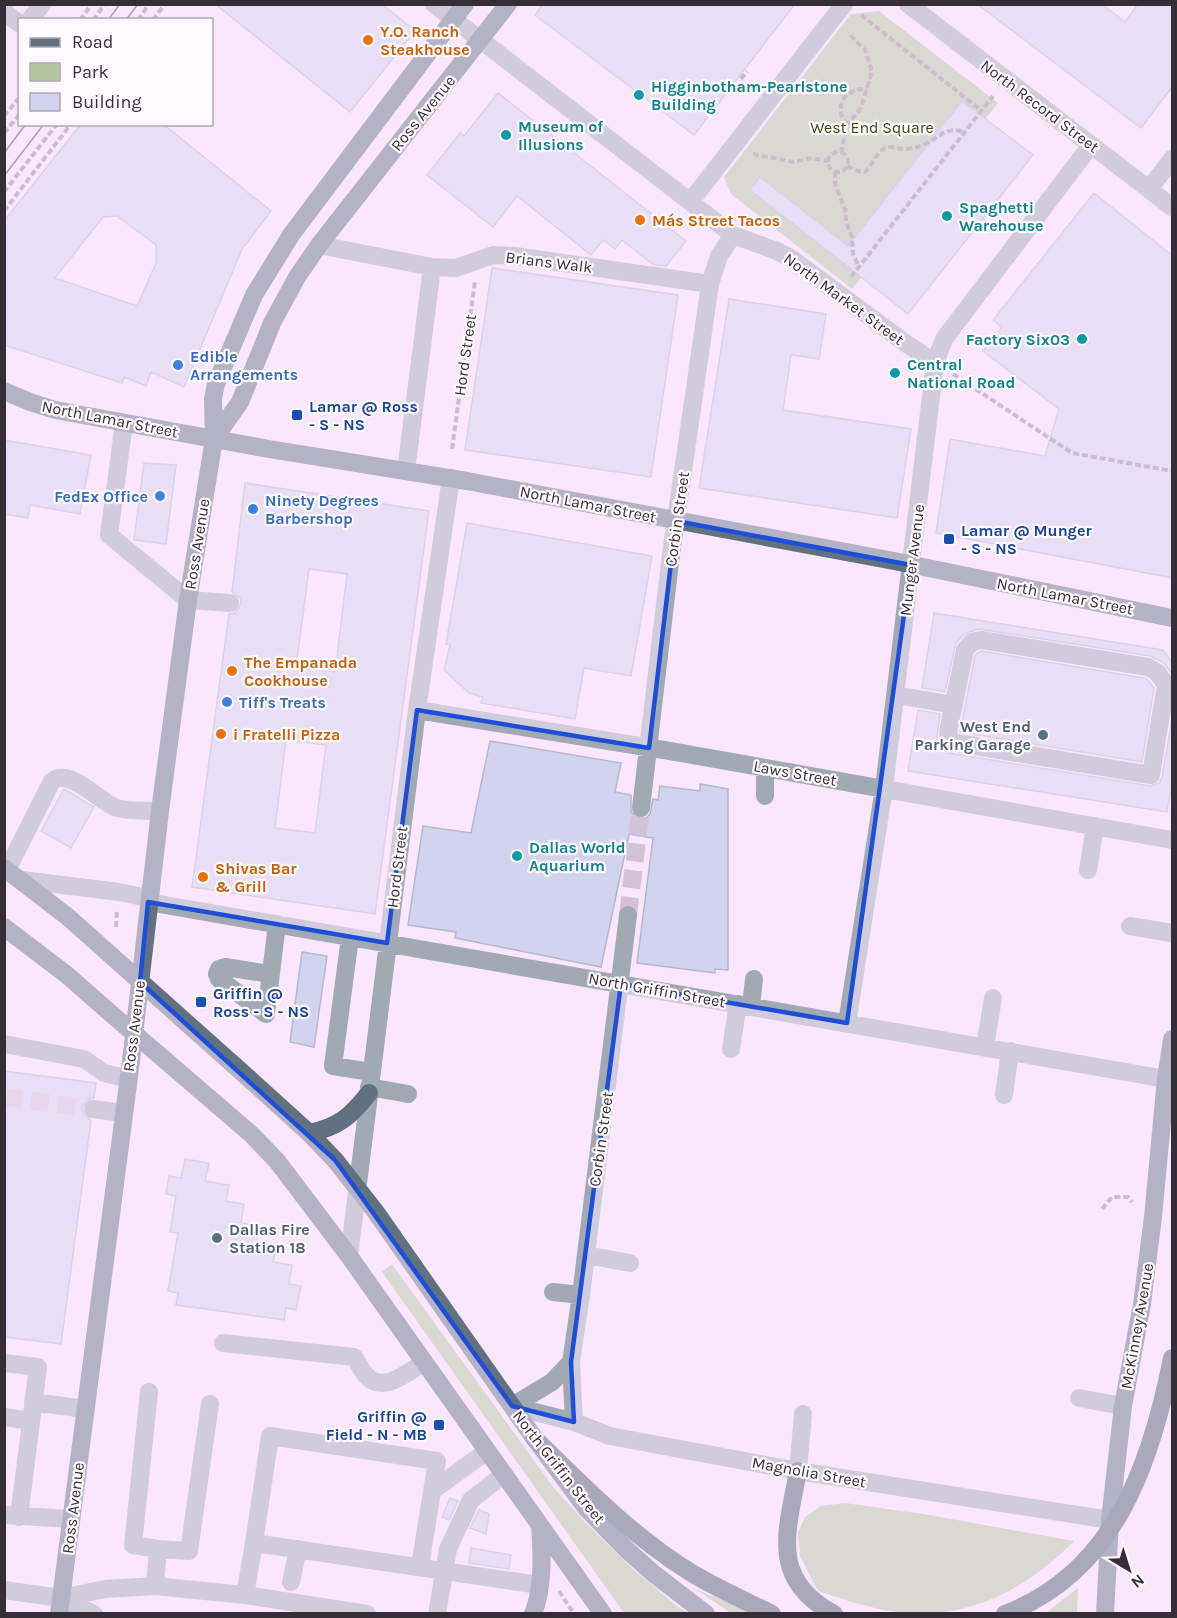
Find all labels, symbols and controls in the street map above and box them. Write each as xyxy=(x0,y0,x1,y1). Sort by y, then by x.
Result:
legend xyxy=(18,18,213,126)
place label: Y.O. Ranch Steakhouse xyxy=(380,22,470,59)
text: Road xyxy=(72,31,113,53)
marker: Y.O. Ranch Steakhouse xyxy=(361,33,375,47)
street label: North Record Street xyxy=(977,55,1103,157)
text: Park xyxy=(72,61,109,83)
street label: Ross Avenue xyxy=(387,71,459,155)
place label: Higginbotham-Pearlstone Building xyxy=(651,77,848,114)
marker: Higginbotham-Pearlstone Building xyxy=(632,88,646,102)
text: Building xyxy=(72,91,142,113)
place label: Museum of Illusions xyxy=(518,117,603,154)
park label: West End Square xyxy=(810,118,934,137)
marker: Museum of Illusions xyxy=(499,128,513,142)
place label: Spaghetti Warehouse xyxy=(959,198,1044,235)
marker: Spaghetti Warehouse xyxy=(940,209,954,223)
place label: Más Street Tacos xyxy=(652,211,780,230)
marker: Más Street Tacos xyxy=(633,213,647,227)
street label: Brians Walk xyxy=(505,247,593,277)
street label: North Market Street xyxy=(780,249,908,349)
street label: Hord Street xyxy=(450,313,480,397)
place label: Factory Six03 xyxy=(966,330,1070,349)
marker: Factory Six03 xyxy=(1075,332,1089,346)
place label: Edible Arrangements xyxy=(190,347,298,384)
place label: Central National Road xyxy=(907,355,1015,392)
marker: Edible Arrangements xyxy=(171,358,185,372)
marker: Central National Road xyxy=(888,366,902,380)
street label: North Lamar Street xyxy=(40,396,180,442)
place label: Lamar @ Ross - S - NS xyxy=(309,397,418,434)
marker: Lamar @ Ross - S - NS xyxy=(290,408,304,422)
street label: Corbin Street xyxy=(661,470,693,568)
street label: North Lamar Street xyxy=(518,481,658,527)
place label: FedEx Office xyxy=(54,487,148,506)
marker: FedEx Office xyxy=(153,489,167,503)
place label: Ninety Degrees Barbershop xyxy=(265,491,379,528)
street label: Ross Avenue xyxy=(180,497,214,591)
marker: Ninety Degrees Barbershop xyxy=(246,502,260,516)
street label: Munger Avenue xyxy=(896,503,928,617)
place label: Lamar @ Munger - S - NS xyxy=(961,521,1092,558)
marker: Lamar @ Munger - S - NS xyxy=(942,532,956,546)
street label: North Lamar Street xyxy=(995,573,1135,619)
place label: The Empanada Cookhouse xyxy=(244,653,357,690)
marker: The Empanada Cookhouse xyxy=(225,664,239,678)
place label: Tiff's Treats xyxy=(239,693,326,712)
marker: Tiff's Treats xyxy=(220,695,234,709)
place label: West End Parking Garage xyxy=(914,717,1031,754)
place label: i Fratelli Pizza xyxy=(233,725,340,744)
marker: i Fratelli Pizza xyxy=(214,727,228,741)
marker: West End Parking Garage xyxy=(1036,728,1050,742)
street label: Laws Street xyxy=(752,756,838,790)
street label: Hord Street xyxy=(383,825,411,909)
place label: Dallas World Aquarium xyxy=(529,838,625,875)
marker: Dallas World Aquarium xyxy=(510,849,524,863)
place label: Shivas Bar & Grill xyxy=(215,859,297,896)
marker: Shivas Bar & Grill xyxy=(196,870,210,884)
street label: North Griffin Street xyxy=(587,969,727,1011)
street label: Ross Avenue xyxy=(119,979,149,1073)
place label: Griffin @ Ross - S - NS xyxy=(213,984,309,1021)
marker: Griffin @ Ross - S - NS xyxy=(194,995,208,1009)
street label: Corbin Street xyxy=(585,1090,617,1188)
place label: Dallas Fire Station 18 xyxy=(229,1220,310,1257)
marker: Dallas Fire Station 18 xyxy=(210,1231,224,1245)
street label: McKinney Avenue xyxy=(1117,1261,1157,1391)
street label: North Griffin Street xyxy=(509,1406,609,1528)
place label: Griffin @ Field - N - MB xyxy=(326,1407,427,1444)
marker: Griffin @ Field - N - MB xyxy=(432,1418,446,1432)
street label: Magnolia Street xyxy=(750,1453,868,1491)
street label: Ross Avenue xyxy=(58,1461,88,1555)
north arrow xyxy=(1099,1540,1159,1600)
text: N xyxy=(1128,1570,1148,1592)

